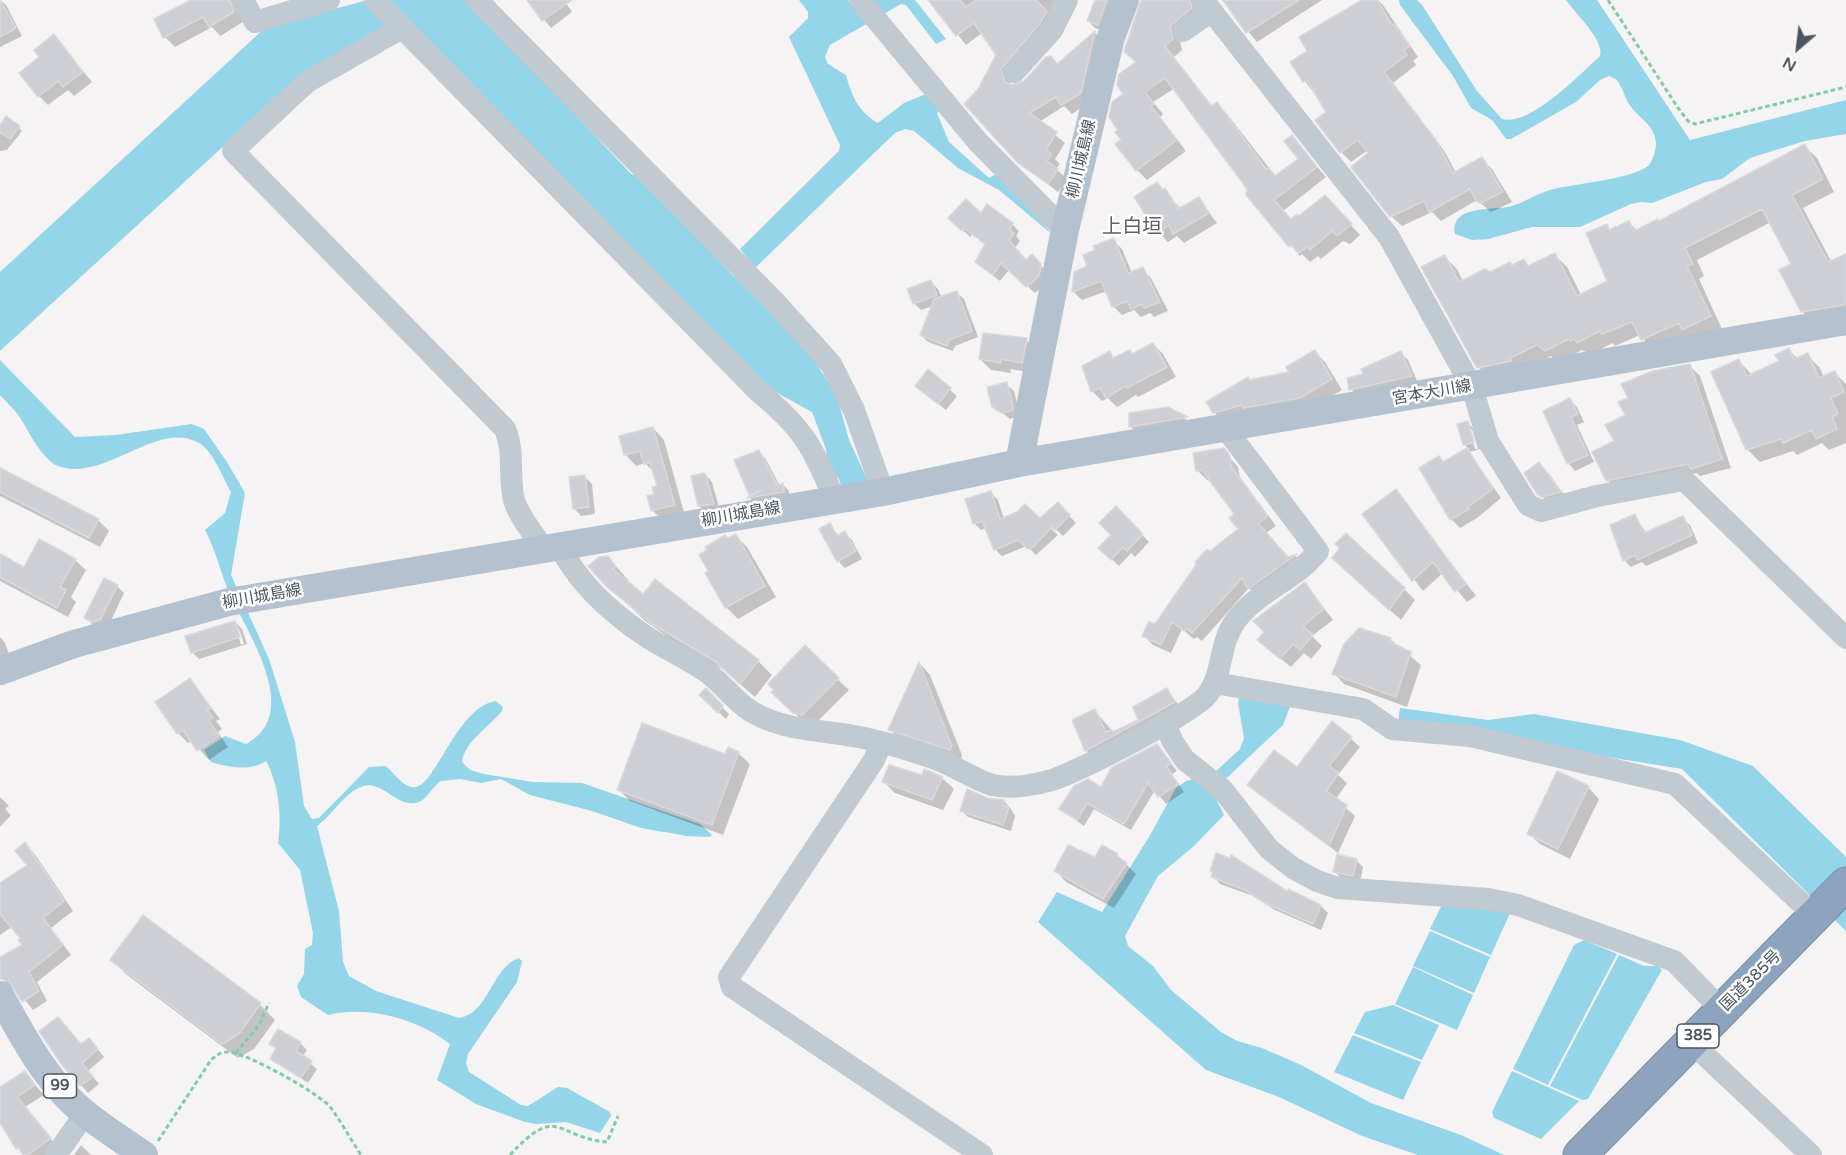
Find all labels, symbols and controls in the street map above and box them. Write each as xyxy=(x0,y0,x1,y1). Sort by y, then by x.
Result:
north arrow xyxy=(1768,18,1828,78)
text: N xyxy=(1779,52,1800,76)
street label: 柳川城島線 xyxy=(1064,118,1100,200)
district label: 上白垣 xyxy=(1102,216,1162,240)
street label: 宮本大川線 xyxy=(1391,377,1473,409)
street label: 柳川城島線 xyxy=(700,499,782,531)
street label: 柳川城島線 xyxy=(221,581,303,613)
street label: 国道385号 xyxy=(1717,947,1785,1015)
road number: 385 xyxy=(1677,1024,1719,1048)
road number: 99 xyxy=(44,1074,76,1098)

